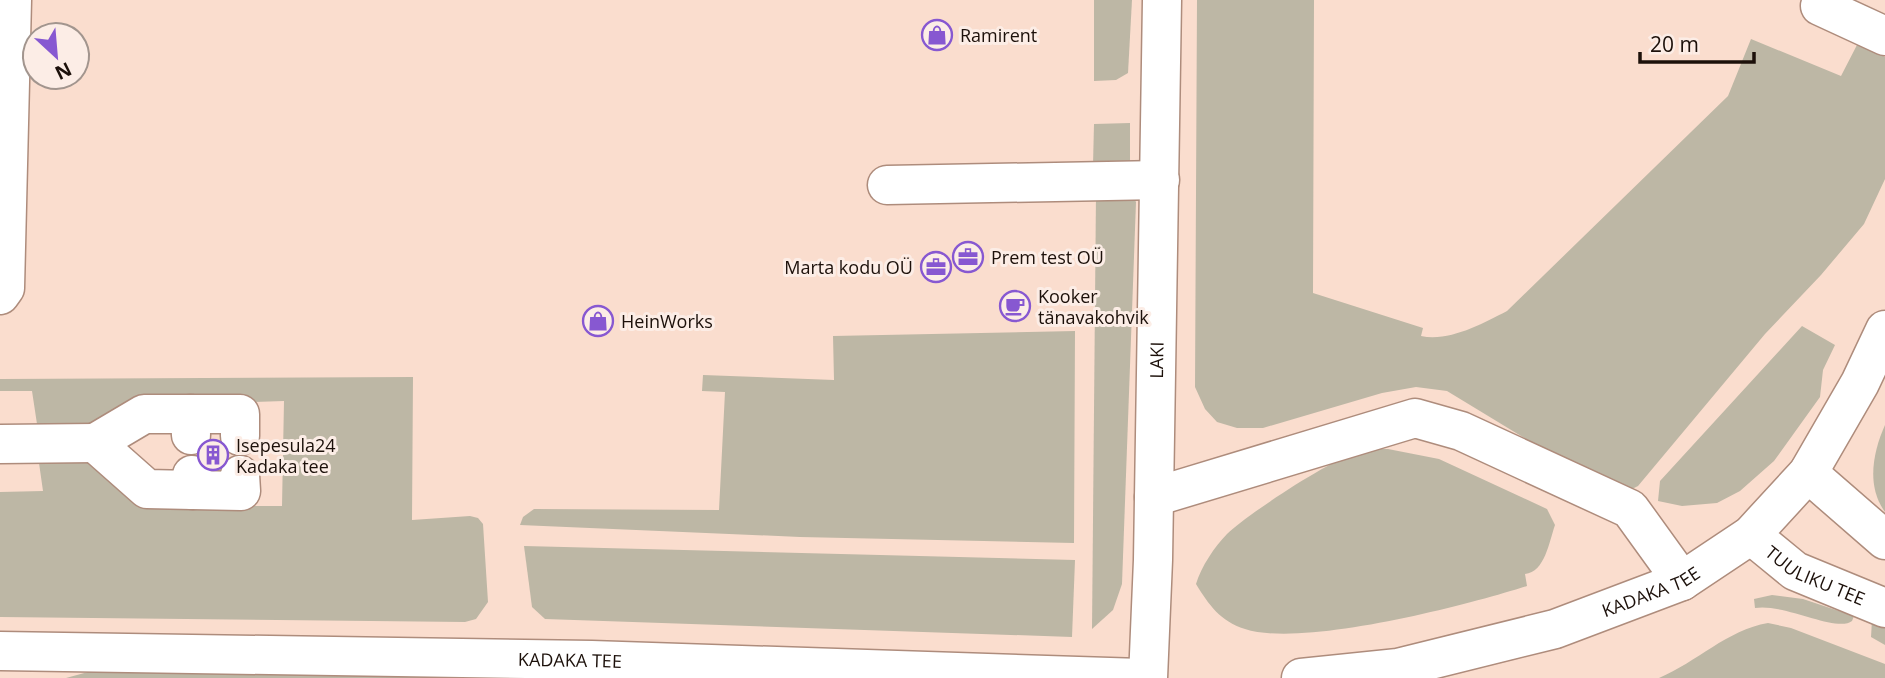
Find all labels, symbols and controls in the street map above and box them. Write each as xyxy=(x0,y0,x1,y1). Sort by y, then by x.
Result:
shop icon: Ramirent xyxy=(920,18,954,52)
north arrow xyxy=(21,21,91,91)
scale bar xyxy=(1640,21,1754,65)
place label: Ramirent xyxy=(960,23,1037,47)
text: 20 m xyxy=(1650,30,1699,58)
text: N xyxy=(51,56,76,86)
office icon: Prem test OÜ xyxy=(951,240,985,274)
place label: Prem test OÜ xyxy=(991,245,1104,269)
office icon: Marta kodu OÜ xyxy=(919,250,953,284)
place label: Marta kodu OÜ xyxy=(784,255,913,279)
place label: Kooker tänavakohvik xyxy=(1038,284,1149,329)
cafe icon: Kooker tänavakohvik xyxy=(998,289,1032,323)
shop icon: HeinWorks xyxy=(581,304,615,338)
place label: HeinWorks xyxy=(621,309,713,333)
street label: LAKI xyxy=(1144,342,1169,379)
place label: Isepesula24 Kadaka tee xyxy=(236,433,336,478)
building icon: Isepesula24 Kadaka tee xyxy=(196,438,230,472)
street label: TUULIKU TEE xyxy=(1761,540,1869,611)
street label: KADAKA TEE xyxy=(1598,561,1704,622)
street label: KADAKA TEE xyxy=(518,647,622,673)

